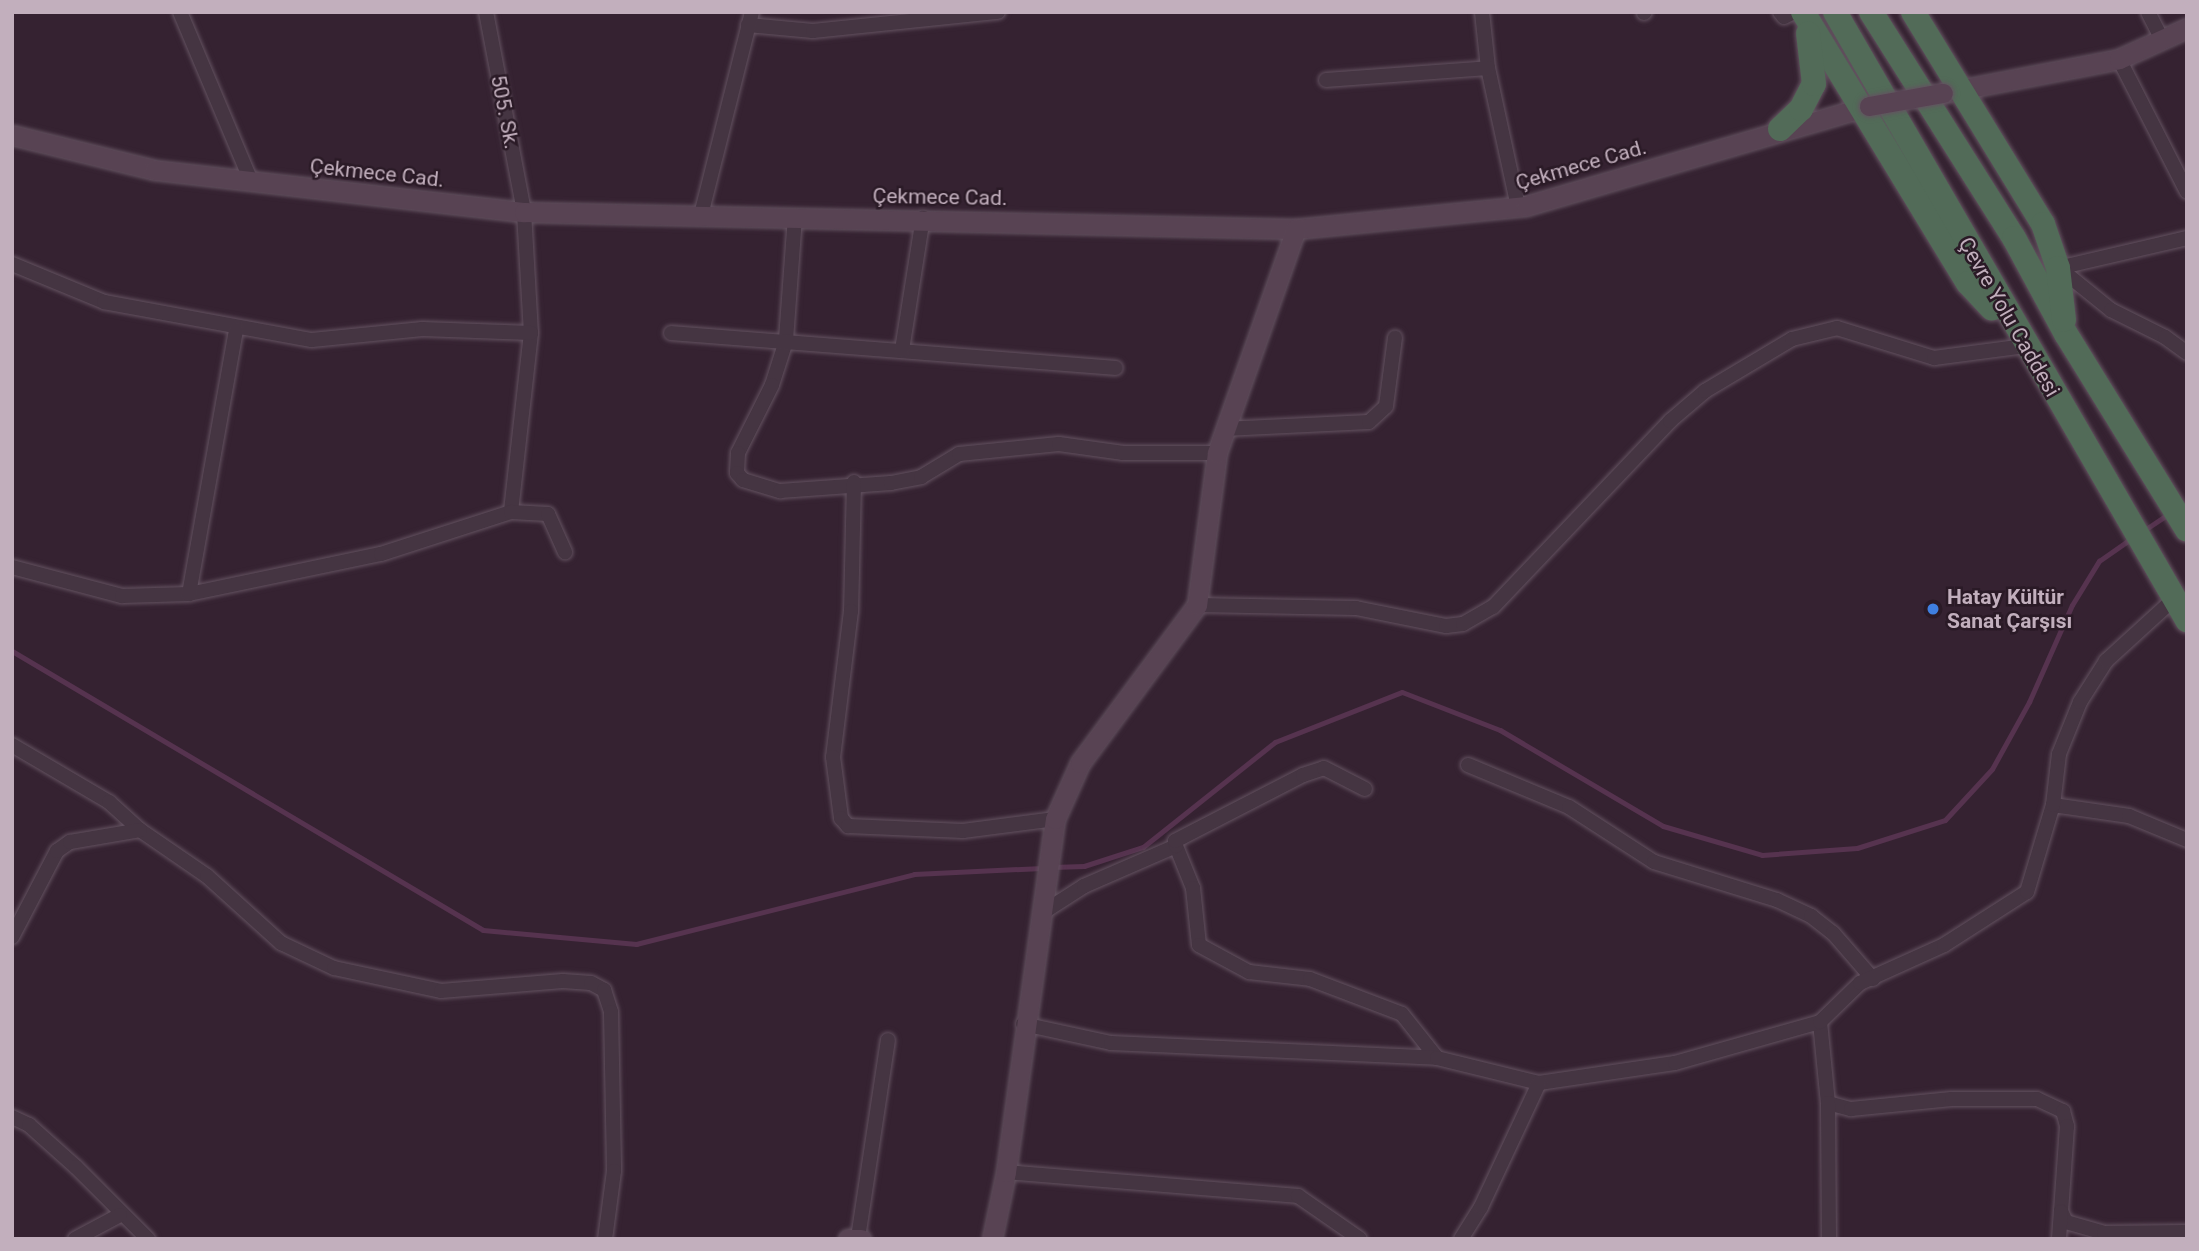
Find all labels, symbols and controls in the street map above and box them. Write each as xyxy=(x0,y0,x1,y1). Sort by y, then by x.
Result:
street label: 505. Sk. xyxy=(485,73,525,151)
street label: Çekmece Cad. xyxy=(1513,134,1649,196)
street label: Çekmece Cad. xyxy=(309,153,445,193)
street label: Çekmece Cad. xyxy=(872,183,1008,211)
street label: Çevre Yolu Caddesi xyxy=(1953,233,2065,401)
place label: Hatay Kültür Sanat Çarşısı xyxy=(1947,584,2072,634)
marker: Hatay Kültür Sanat Çarşısı xyxy=(1925,601,1941,617)

